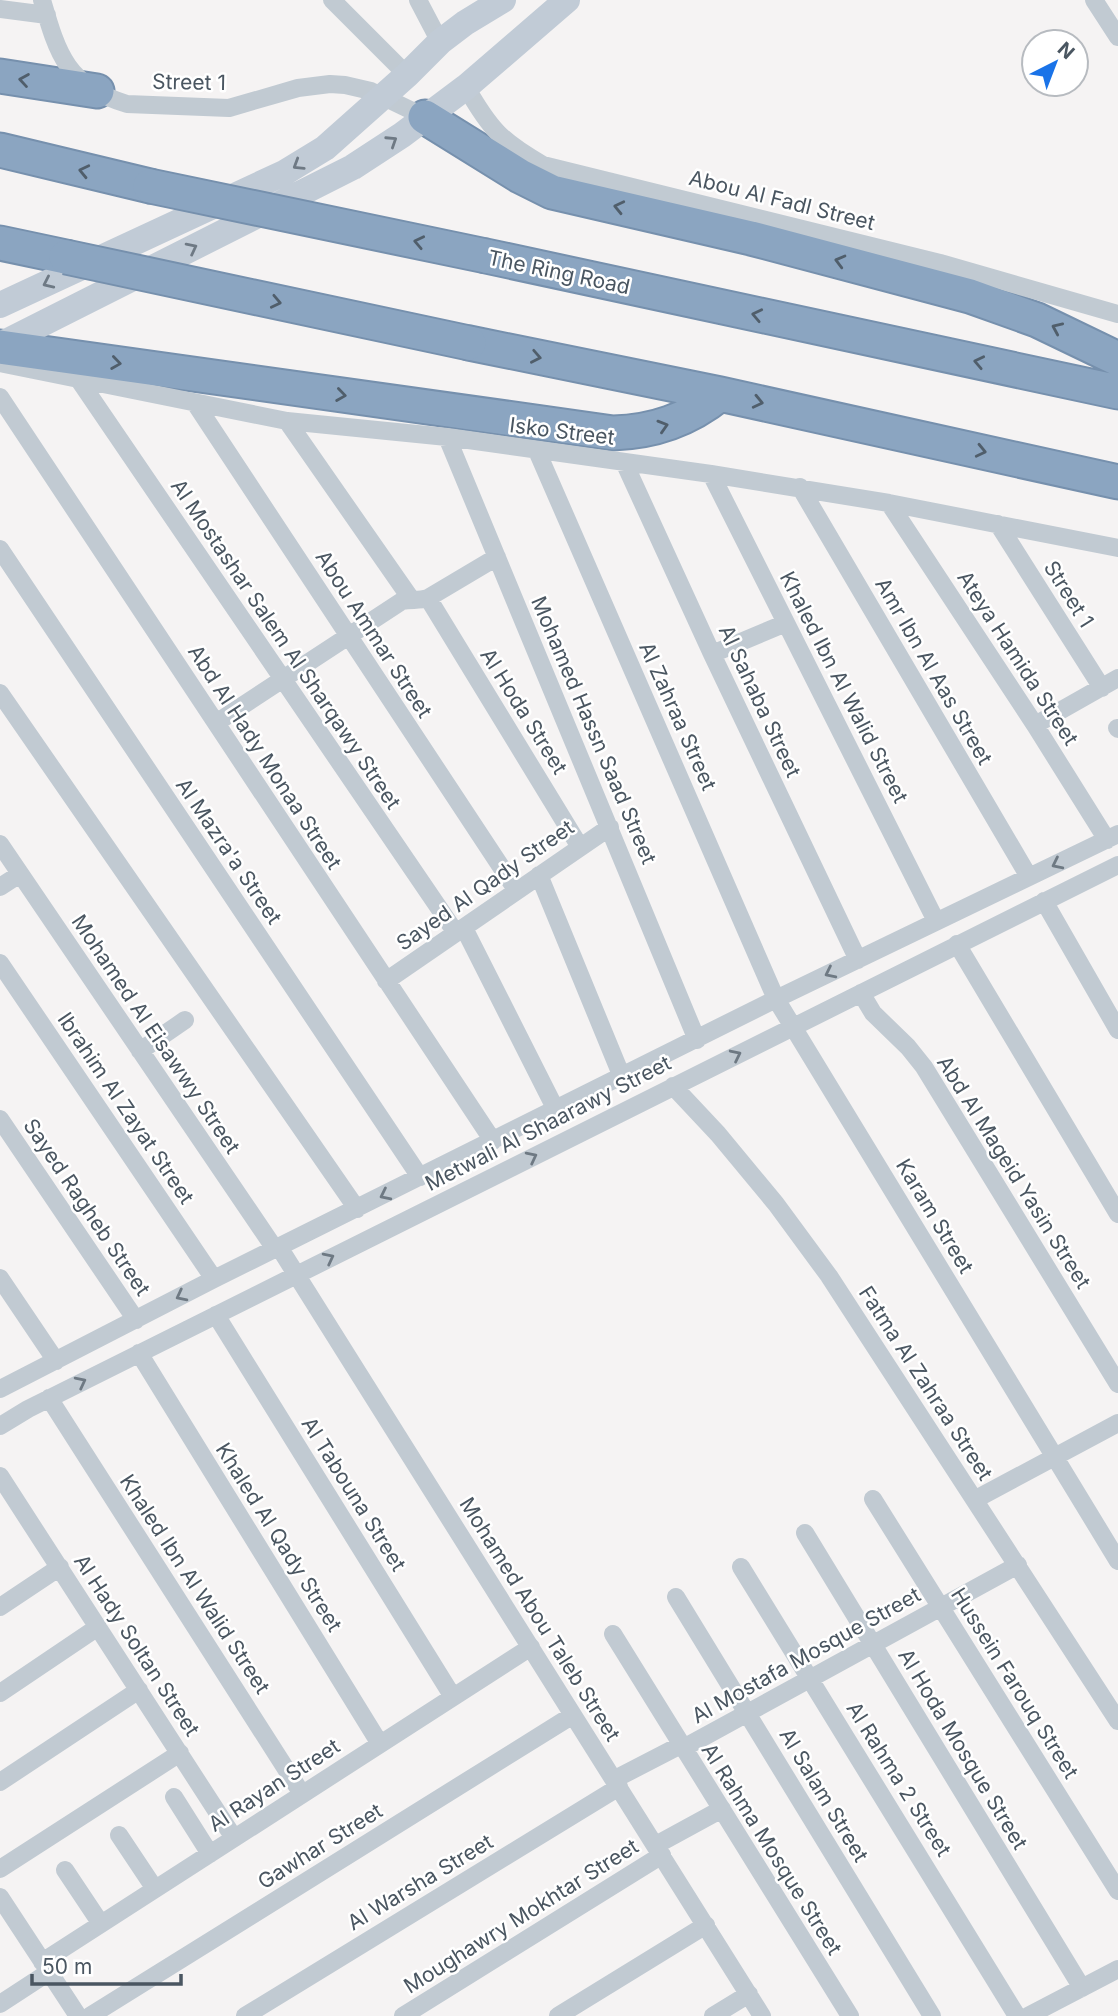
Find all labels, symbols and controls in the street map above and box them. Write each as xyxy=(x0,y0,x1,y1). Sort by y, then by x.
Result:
north arrow xyxy=(1020,28,1090,98)
text: N xyxy=(1053,37,1079,64)
street label: Street 1 xyxy=(152,69,226,95)
one-way arrow xyxy=(18,72,30,87)
one-way arrow xyxy=(385,136,398,149)
one-way arrow xyxy=(292,156,305,169)
one-way arrow xyxy=(78,164,90,179)
street label: Abou Al Fadl Street xyxy=(687,165,878,235)
one-way arrow xyxy=(613,201,625,216)
one-way arrow xyxy=(413,236,425,251)
one-way arrow xyxy=(185,243,197,257)
street label: The Ring Road xyxy=(486,245,632,299)
one-way arrow xyxy=(834,255,846,269)
one-way arrow xyxy=(43,275,55,289)
one-way arrow xyxy=(270,294,282,308)
one-way arrow xyxy=(751,308,763,323)
one-way arrow xyxy=(1052,322,1064,336)
one-way arrow xyxy=(530,348,542,363)
one-way arrow xyxy=(110,355,122,370)
one-way arrow xyxy=(973,356,985,371)
one-way arrow xyxy=(335,387,347,402)
one-way arrow xyxy=(752,394,764,409)
street label: Isko Street xyxy=(508,412,616,450)
one-way arrow xyxy=(657,419,669,434)
one-way arrow xyxy=(975,443,987,458)
street label: Al Mostashar Salem Al Sharqawy Street xyxy=(166,474,406,814)
street label: Abou Ammar Street xyxy=(311,546,437,722)
street label: Street 1 xyxy=(1039,556,1099,632)
street label: Ateya Hamida Street xyxy=(952,566,1084,750)
street label: Khaled Ibn Al Walid Street xyxy=(775,567,913,807)
street label: Amr Ibn Al Aas Street xyxy=(870,573,998,769)
street label: Mohamed Hassn Saad Street xyxy=(526,592,662,868)
street label: Al Sahaba Street xyxy=(714,621,806,781)
street label: Al Zahraa Street xyxy=(634,638,722,794)
street label: Abd Al Hady Monaa Street xyxy=(183,640,347,874)
street label: Al Hoda Street xyxy=(475,644,573,779)
street label: Al Mazra'a Street xyxy=(171,773,287,929)
street label: Sayed Al Qady Street xyxy=(392,814,579,956)
one-way arrow xyxy=(1052,856,1064,870)
street label: Mohamed Al Eisawwy Street xyxy=(67,910,245,1158)
one-way arrow xyxy=(825,965,837,979)
street label: Ibrahim Al Zayat Street xyxy=(53,1007,200,1209)
street label: Metwali Al Shaarawy Street xyxy=(421,1050,675,1196)
one-way arrow xyxy=(729,1050,741,1064)
street label: Abd Al Mageid Yasin Street xyxy=(932,1051,1096,1293)
street label: Sayed Ragheb Street xyxy=(18,1114,156,1300)
one-way arrow xyxy=(525,1151,537,1165)
street label: Karam Street xyxy=(891,1154,979,1278)
one-way arrow xyxy=(380,1186,392,1200)
one-way arrow xyxy=(322,1253,334,1267)
street label: Fatma Al Zahraa Street xyxy=(854,1281,998,1485)
one-way arrow xyxy=(176,1288,188,1302)
one-way arrow xyxy=(74,1377,86,1391)
street label: Al Tabouna Street xyxy=(297,1413,411,1576)
street label: Khaled Al Qady Street xyxy=(211,1438,347,1636)
street label: Khaled Ibn Al Walid Street xyxy=(115,1470,275,1698)
street label: Mohamed Abou Taleb Street xyxy=(455,1493,626,1746)
street label: Al Hady Soltan Street xyxy=(69,1550,205,1741)
street label: Al Mostafa Mosque Street xyxy=(687,1582,925,1728)
street label: Hussein Farouq Street xyxy=(946,1583,1084,1783)
street label: Al Hoda Mosque Street xyxy=(893,1644,1033,1854)
street label: Al Rahma 2 Street xyxy=(841,1697,957,1861)
street label: Al Salam Street xyxy=(774,1724,874,1866)
street label: Al Rayan Street xyxy=(204,1733,344,1837)
street label: Al Rahma Mosque Street xyxy=(697,1739,847,1959)
street label: Gawhar Street xyxy=(253,1798,387,1894)
street label: Al Warsha Street xyxy=(343,1829,497,1935)
street label: Moughawry Mokhtar Street xyxy=(399,1833,643,1999)
scale bar xyxy=(32,1942,180,1986)
text: 50 m xyxy=(42,1954,92,1979)

